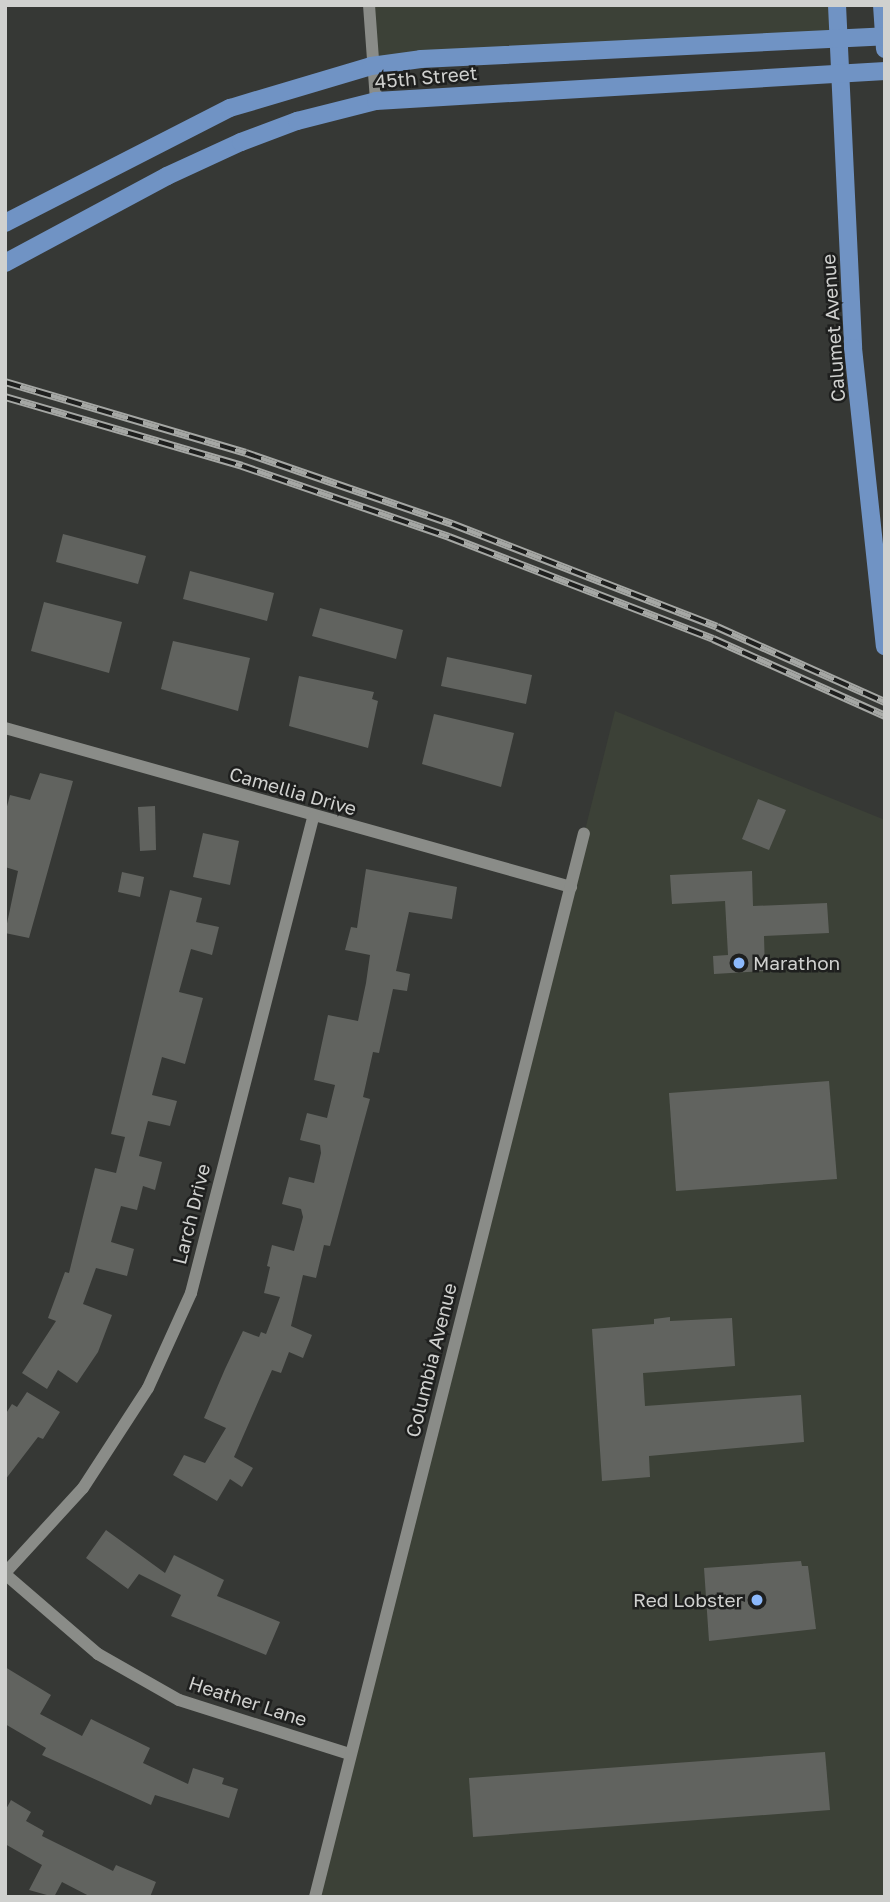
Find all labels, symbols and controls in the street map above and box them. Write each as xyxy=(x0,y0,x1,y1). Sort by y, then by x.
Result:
street label: 45th Street xyxy=(374,61,478,93)
street label: Calumet Avenue xyxy=(816,253,850,403)
street label: Camellia Drive xyxy=(227,762,359,820)
place label: Marathon xyxy=(753,952,840,974)
marker: Marathon xyxy=(731,955,747,971)
street label: Larch Drive xyxy=(167,1161,215,1267)
street label: Columbia Avenue xyxy=(401,1281,461,1439)
place label: Red Lobster xyxy=(633,1589,743,1611)
marker: Red Lobster xyxy=(749,1592,765,1608)
street label: Heather Lane xyxy=(186,1671,310,1731)

